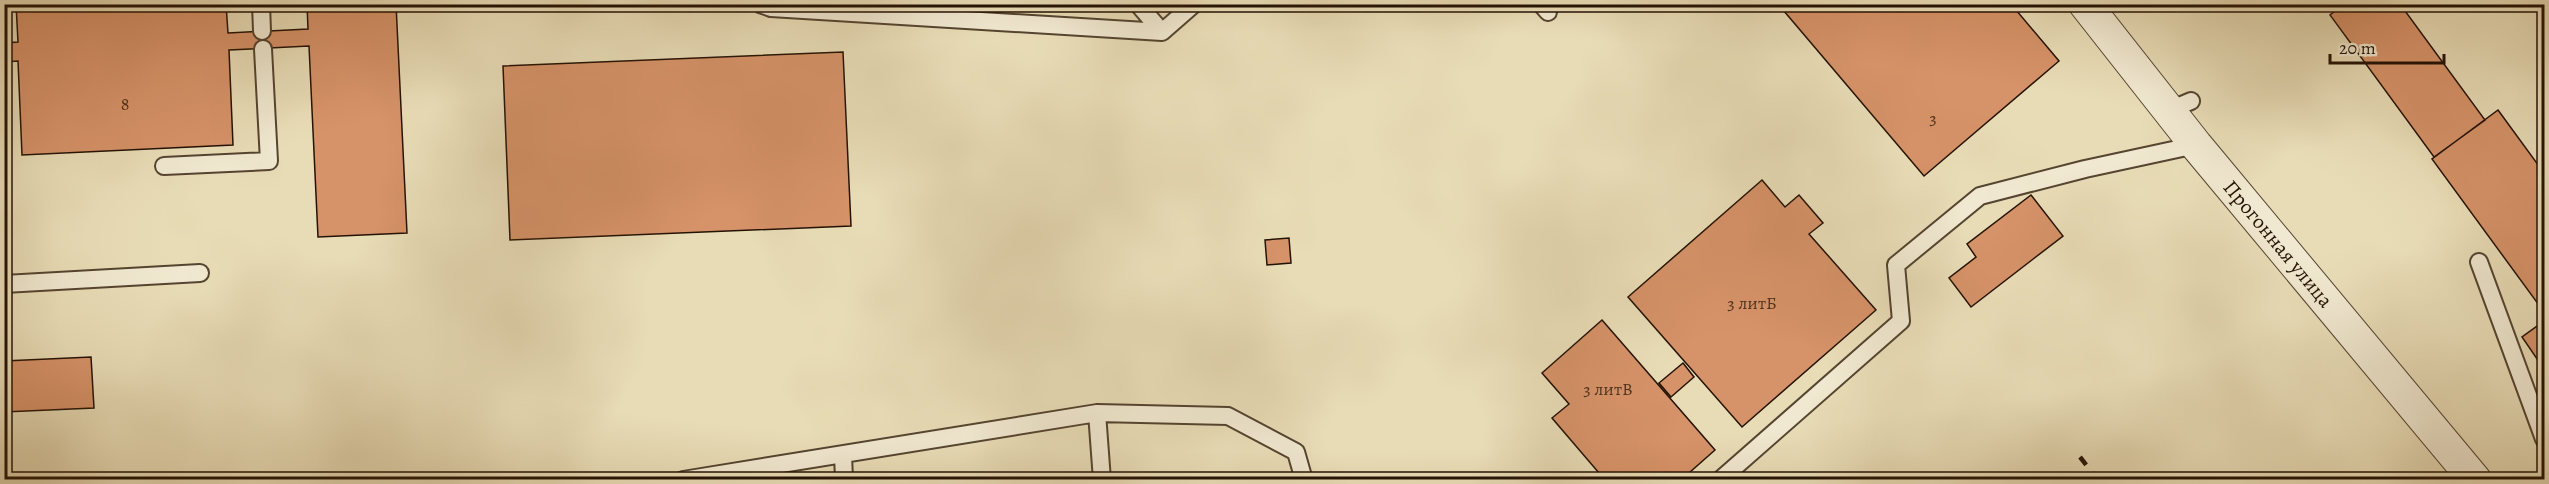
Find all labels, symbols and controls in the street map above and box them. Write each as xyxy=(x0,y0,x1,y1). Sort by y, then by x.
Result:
scale bar xyxy=(2330,27,2444,65)
text: 20 m xyxy=(2339,36,2376,60)
house number: 8 xyxy=(121,92,129,116)
house number: 3 xyxy=(1929,106,1937,130)
street label: Прогонная улица xyxy=(2217,174,2340,314)
house number: 3 литБ xyxy=(1727,291,1777,315)
house number: 3 литВ xyxy=(1583,377,1633,401)

